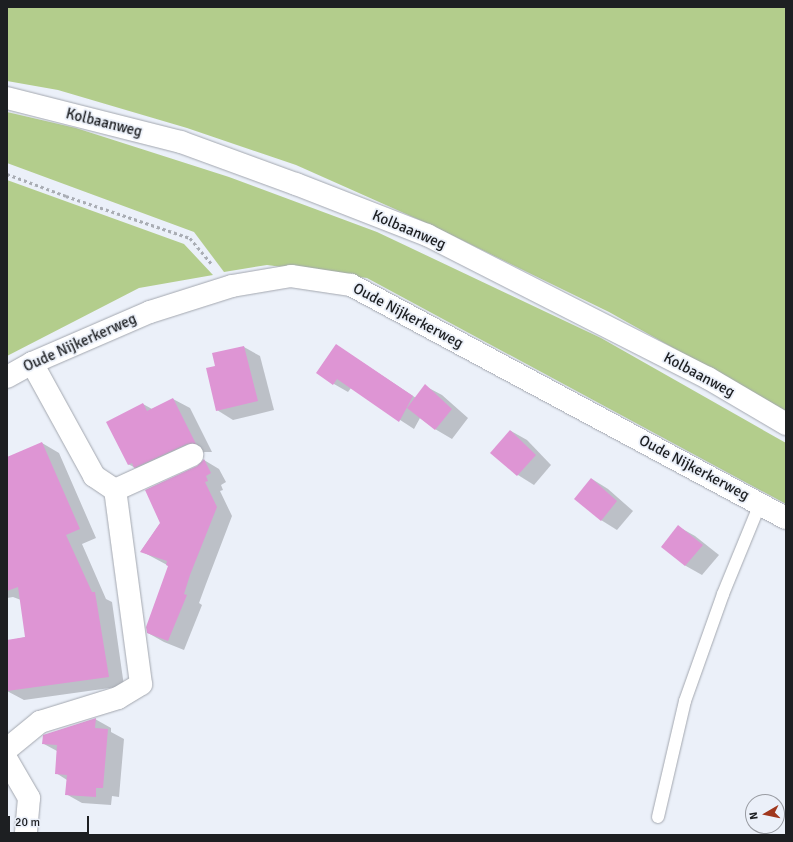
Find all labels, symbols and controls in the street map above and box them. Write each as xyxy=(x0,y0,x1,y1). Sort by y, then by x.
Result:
street label: Kolbaanweg xyxy=(64,105,144,141)
street label: Kolbaanweg xyxy=(370,206,448,254)
street label: Oude Nijkerkerweg xyxy=(350,279,466,353)
street label: Oude Nijkerkerweg xyxy=(21,310,139,376)
street label: Kolbaanweg xyxy=(660,349,738,401)
street label: Oude Nijkerkerweg xyxy=(636,431,752,505)
north arrow xyxy=(745,794,785,834)
scale bar xyxy=(10,808,91,834)
text: N xyxy=(747,811,761,821)
text: 20 m xyxy=(15,815,40,830)

